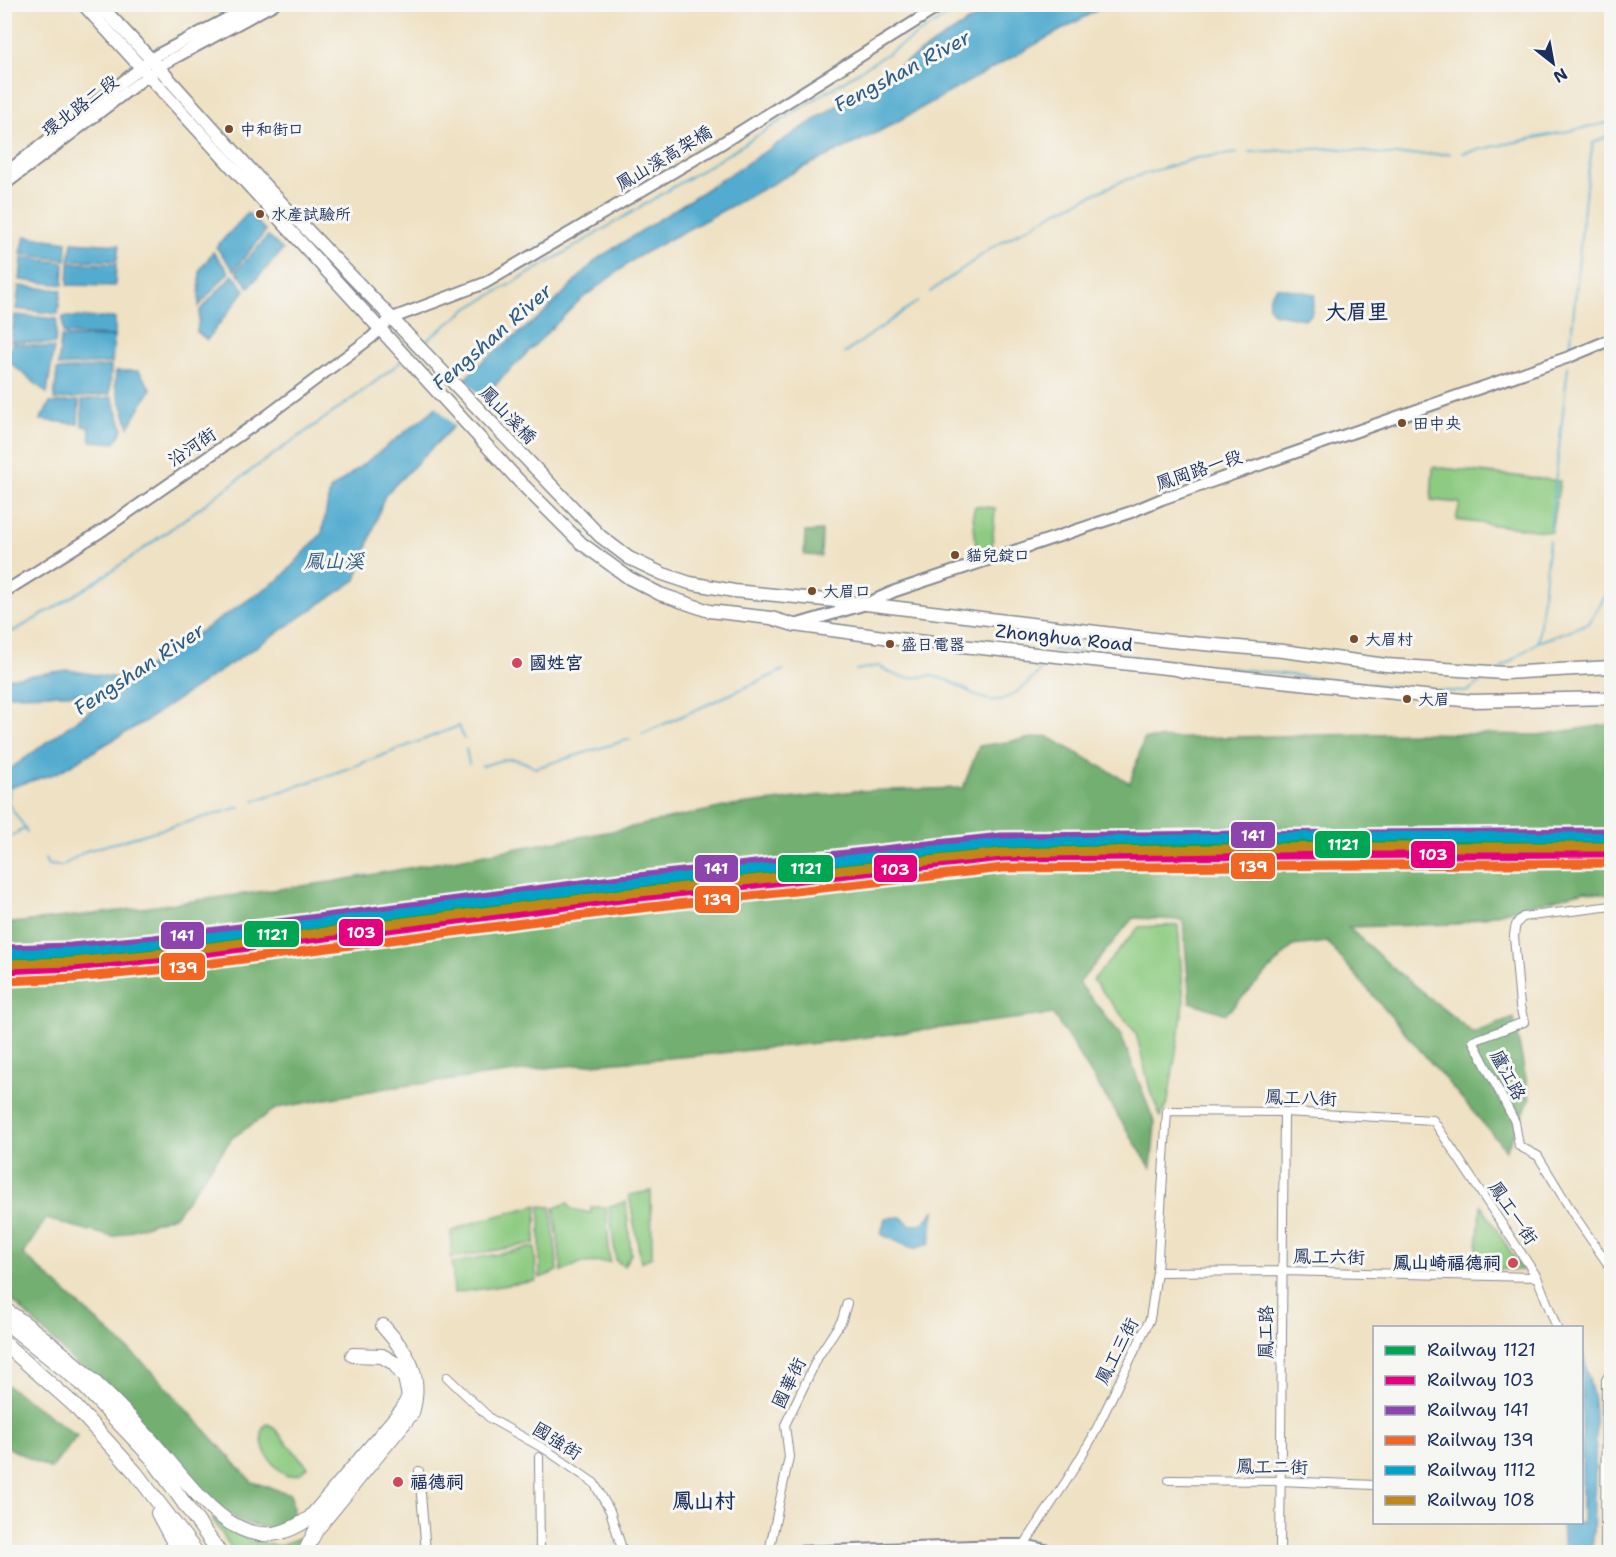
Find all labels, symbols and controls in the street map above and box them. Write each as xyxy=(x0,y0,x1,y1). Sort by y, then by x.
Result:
water label: Fengshan River xyxy=(829,24,975,118)
north arrow xyxy=(1523,33,1583,93)
text: N xyxy=(1550,63,1571,88)
street label: 環北路二段 xyxy=(37,69,123,143)
place label: 中和街口 xyxy=(240,119,304,140)
street label: 鳳山溪高架橋 xyxy=(612,120,716,196)
marker: 中和街口 xyxy=(223,123,235,135)
place label: 水產試驗所 xyxy=(271,204,351,225)
marker: 水產試驗所 xyxy=(254,208,266,220)
water label: Fengshan River xyxy=(427,277,558,396)
district label: 大眉里 xyxy=(1326,298,1389,326)
street label: 鳳山溪橋 xyxy=(474,381,542,449)
place label: 田中央 xyxy=(1413,413,1461,434)
marker: 田中央 xyxy=(1396,417,1408,429)
street label: 沿河街 xyxy=(163,422,221,472)
street label: 鳳岡路一段 xyxy=(1153,444,1245,496)
place label: 貓兒錠口 xyxy=(966,545,1030,566)
water label: 鳳山溪 xyxy=(303,548,365,574)
marker: 貓兒錠口 xyxy=(949,549,961,561)
place label: 大眉口 xyxy=(823,581,871,602)
marker: 大眉口 xyxy=(806,585,818,597)
water label: Fengshan River xyxy=(69,617,210,721)
street label: Zhonghua Road xyxy=(994,619,1134,657)
place label: 大眉村 xyxy=(1365,629,1413,650)
marker: 大眉村 xyxy=(1348,633,1360,645)
place label: 盛日電器 xyxy=(901,634,965,655)
marker: 盛日電器 xyxy=(884,638,896,650)
place label: 國姓宫 xyxy=(529,651,583,675)
marker: 國姓宫 xyxy=(510,656,524,670)
place label: 大眉 xyxy=(1418,689,1450,710)
marker: 大眉 xyxy=(1401,693,1413,705)
line badge: 141 xyxy=(1230,821,1276,849)
text: 141 xyxy=(1241,825,1265,846)
line badge: 1121 xyxy=(1314,830,1371,859)
text: 1121 xyxy=(1327,834,1359,855)
line badge: 103 xyxy=(1410,840,1456,869)
text: 103 xyxy=(1419,844,1447,865)
line badge: 139 xyxy=(1230,852,1276,880)
line badge: 141 xyxy=(694,854,739,883)
line badge: 1121 xyxy=(777,854,834,883)
line badge: 103 xyxy=(873,854,918,883)
text: 139 xyxy=(1239,856,1267,877)
text: 141 xyxy=(704,858,728,879)
text: 1121 xyxy=(790,858,822,879)
text: 103 xyxy=(881,859,909,880)
line badge: 139 xyxy=(694,885,740,914)
text: 139 xyxy=(703,889,731,910)
line badge: 103 xyxy=(338,918,384,947)
line badge: 1121 xyxy=(243,920,300,948)
line badge: 141 xyxy=(160,921,205,950)
text: 103 xyxy=(347,922,375,943)
text: 1121 xyxy=(256,924,288,945)
text: 141 xyxy=(170,925,194,946)
line badge: 139 xyxy=(160,952,206,981)
text: 139 xyxy=(169,957,197,978)
street label: 廬江路 xyxy=(1485,1046,1531,1104)
street label: 鳳工八街 xyxy=(1265,1085,1337,1111)
street label: 鳳工一街 xyxy=(1483,1176,1543,1250)
street label: 鳳工六街 xyxy=(1293,1244,1365,1270)
place label: 鳳山崎福德祠 xyxy=(1393,1251,1501,1275)
marker: 鳳山崎福德祠 xyxy=(1506,1256,1520,1270)
street label: 鳳工路 xyxy=(1254,1305,1278,1359)
street label: 鳳工三街 xyxy=(1090,1313,1144,1389)
legend xyxy=(1373,1326,1583,1524)
text: Railway 1121 xyxy=(1427,1338,1536,1362)
street label: 國華街 xyxy=(766,1353,812,1413)
text: Railway 103 xyxy=(1427,1368,1534,1392)
text: Railway 141 xyxy=(1427,1398,1529,1422)
street label: 國強街 xyxy=(528,1417,586,1465)
text: Railway 139 xyxy=(1427,1428,1534,1452)
street label: 鳳工二街 xyxy=(1236,1454,1308,1480)
text: Railway 1112 xyxy=(1427,1458,1536,1482)
place label: 福德祠 xyxy=(410,1470,464,1494)
marker: 福德祠 xyxy=(391,1475,405,1489)
district label: 鳳山村 xyxy=(673,1487,736,1515)
text: Railway 108 xyxy=(1427,1488,1535,1512)

